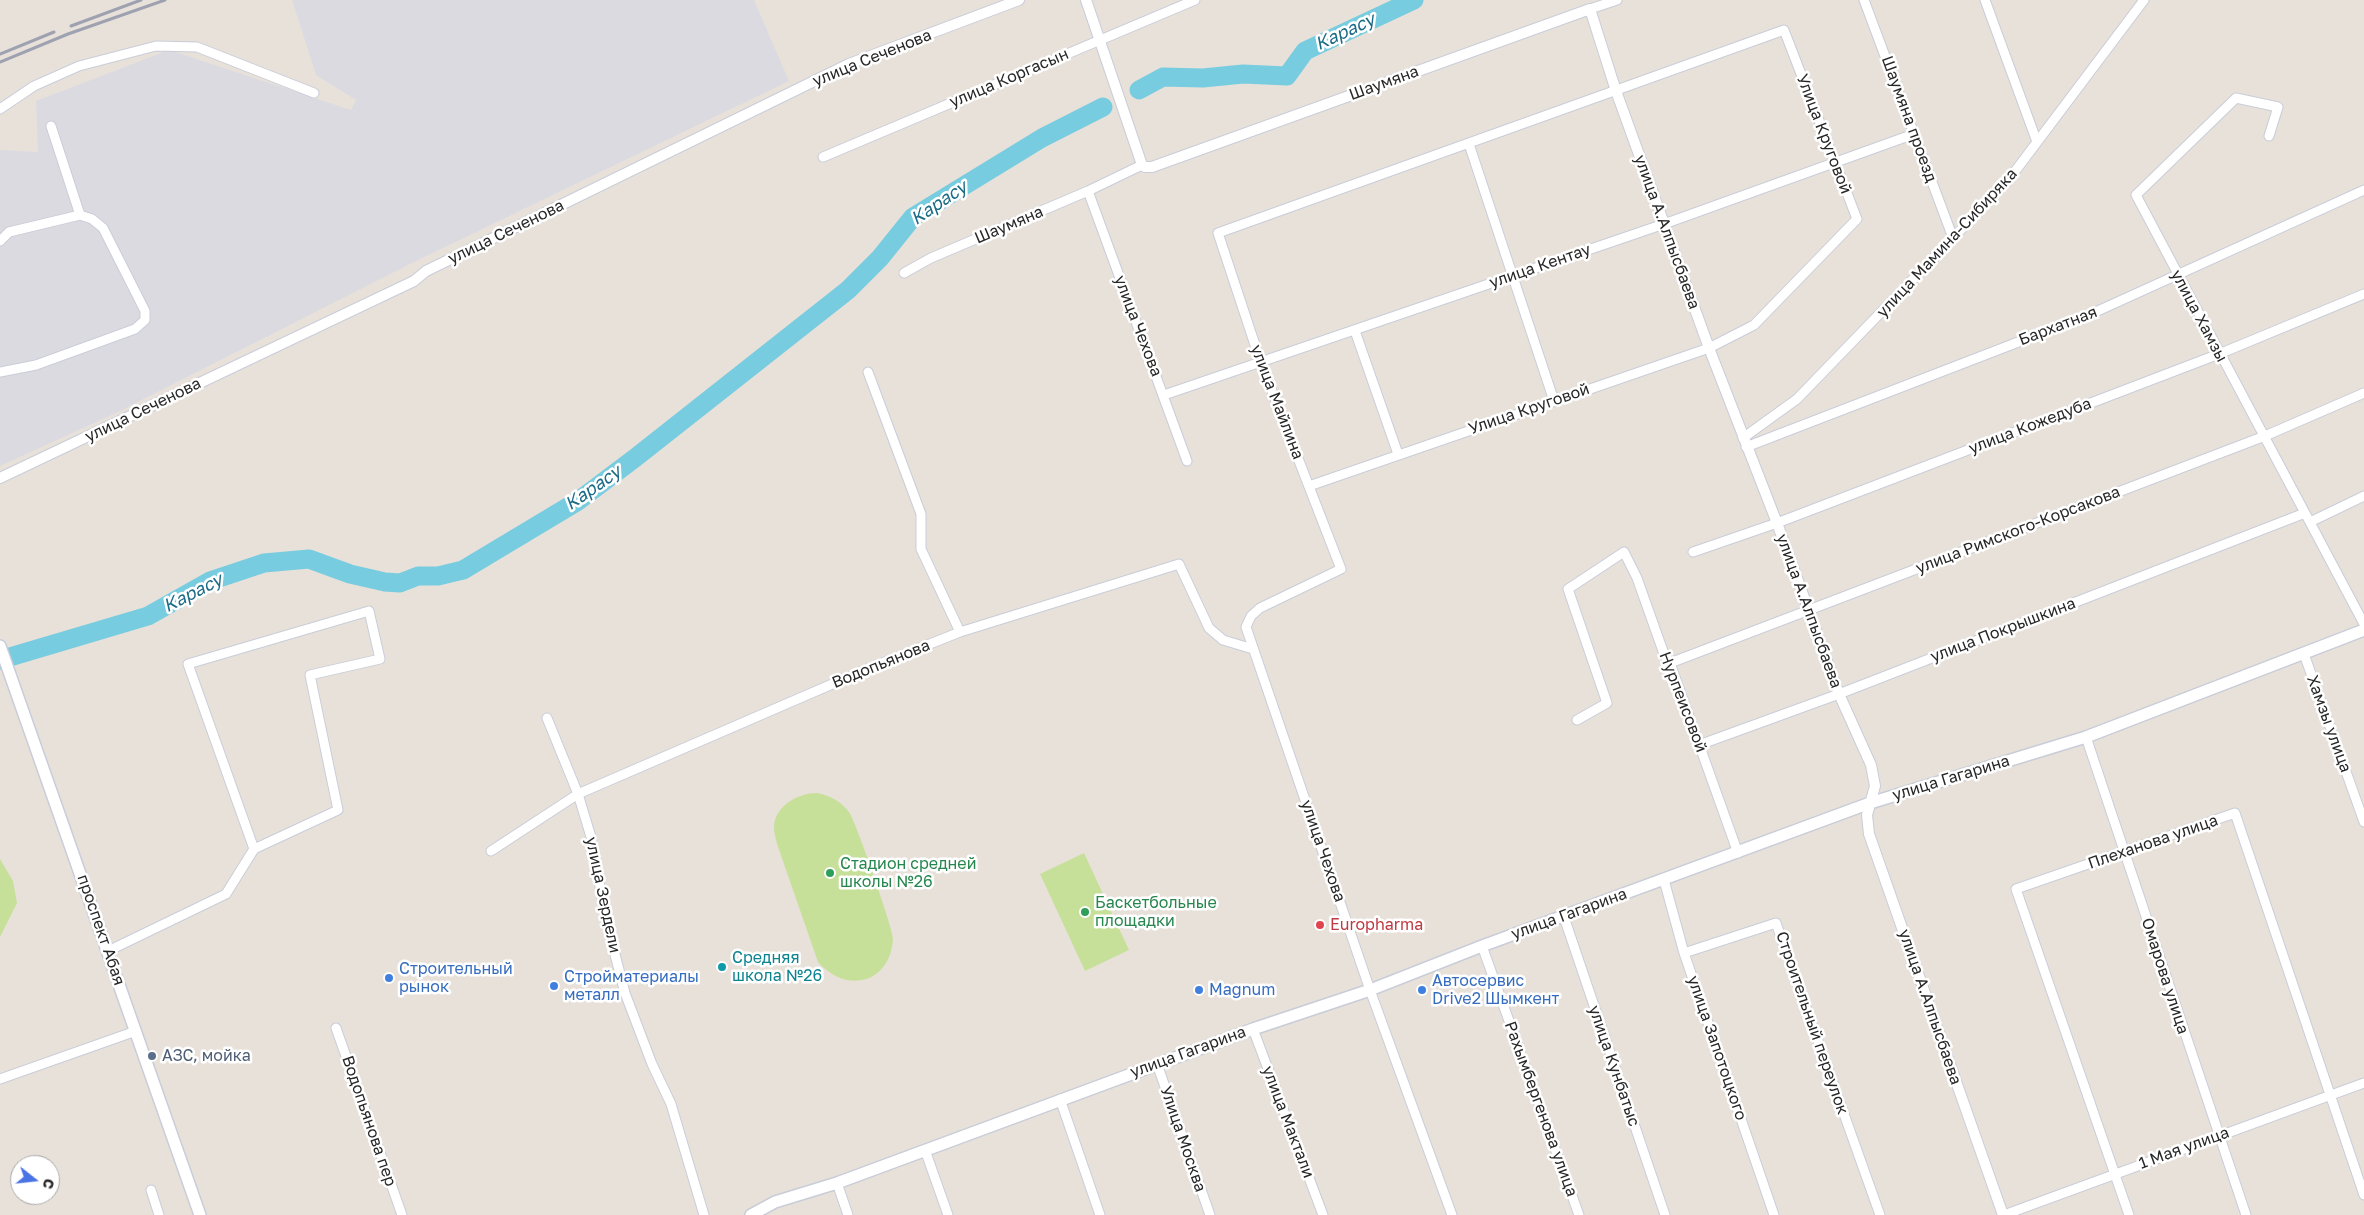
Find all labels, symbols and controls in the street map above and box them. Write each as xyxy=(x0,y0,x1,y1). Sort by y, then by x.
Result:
water label: Карасу xyxy=(1312,9,1378,55)
street label: улица Сеченова xyxy=(810,25,934,91)
street label: улица Коргасын xyxy=(947,44,1071,112)
street label: Шаумяна проезд xyxy=(1877,53,1941,185)
street label: Шаумяна xyxy=(1347,62,1421,104)
street label: Улица Круговой xyxy=(1792,71,1856,197)
street label: улица А.Алпысбаева xyxy=(1630,152,1704,312)
street label: улица Мамина-Сибиряка xyxy=(1873,164,2021,322)
water label: Карасу xyxy=(907,176,971,230)
street label: улица Сеченова xyxy=(445,196,567,268)
street label: Шаумяна xyxy=(972,202,1046,248)
street label: улица Кентау xyxy=(1487,240,1593,292)
street label: улица Хамзы xyxy=(2167,266,2231,366)
street label: улица Чехова xyxy=(1110,273,1166,379)
street label: Бархатная xyxy=(2016,302,2100,350)
street label: улица Майлина xyxy=(1246,342,1308,462)
street label: улица Сеченова xyxy=(82,374,204,446)
street label: Улица Круговой xyxy=(1466,379,1592,439)
street label: улица Кожедуба xyxy=(1966,394,2094,458)
water label: Карасу xyxy=(561,461,625,515)
street label: улица Римского-Корсакова xyxy=(1913,482,2123,578)
street label: улица А.Алпысбаева xyxy=(1772,531,1846,691)
water label: Карасу xyxy=(160,569,226,617)
street label: улица Покрышкина xyxy=(1928,593,2078,667)
street label: Водопьянова xyxy=(829,636,933,692)
street label: Нурпеисовой xyxy=(1655,649,1711,755)
street label: Хамзы улица xyxy=(2303,673,2355,775)
street label: улица Гагарина xyxy=(1890,751,2012,805)
street label: улица Чехова xyxy=(1297,797,1349,905)
street label: Плеханова улица xyxy=(2085,811,2221,873)
street label: улица Зердели xyxy=(581,835,625,955)
place label: Стадион средней школы №26 xyxy=(840,854,976,892)
marker: Стадион средней школы №26 xyxy=(824,867,836,879)
street label: проспект Абая xyxy=(73,872,129,988)
street label: улица Гагарина xyxy=(1509,884,1629,944)
place label: Баскетбольные площадки xyxy=(1095,893,1217,931)
marker: Баскетбольные площадки xyxy=(1079,906,1091,918)
place label: Europharma xyxy=(1330,915,1423,935)
street label: Омарова улица xyxy=(2137,916,2193,1036)
marker: Europharma xyxy=(1314,919,1326,931)
street label: улица А.Алпысбаева xyxy=(1894,927,1966,1087)
street label: Строительный переулок xyxy=(1772,929,1852,1117)
place label: Средняя школа №26 xyxy=(732,948,822,986)
place label: Строительный рынок xyxy=(399,959,513,997)
marker: Средняя школа №26 xyxy=(716,961,728,973)
place label: Стройматериалы металл xyxy=(564,967,699,1005)
place label: Автосервис Drive2 Шымкент xyxy=(1432,971,1559,1009)
marker: Строительный рынок xyxy=(383,972,395,984)
street label: улица Запотоцкого xyxy=(1683,973,1751,1123)
marker: Стройматериалы металл xyxy=(548,980,560,992)
place label: Magnum xyxy=(1209,980,1275,1000)
marker: Magnum xyxy=(1193,984,1205,996)
marker: Автосервис Drive2 Шымкент xyxy=(1416,984,1428,996)
street label: улица Кунбатыс xyxy=(1584,1003,1644,1129)
street label: Рахымбергенова улица xyxy=(1500,1019,1582,1199)
street label: улица Гагарина xyxy=(1128,1022,1248,1082)
place label: АЗС, мойка xyxy=(162,1046,251,1066)
marker: АЗС, мойка xyxy=(146,1050,158,1062)
street label: Водопьянова пер xyxy=(338,1053,400,1189)
street label: улица Мактали xyxy=(1258,1063,1318,1181)
street label: Улица Москва xyxy=(1156,1083,1210,1195)
street label: 1 Мая улица xyxy=(2136,1123,2232,1173)
north arrow xyxy=(10,1155,60,1205)
text: С xyxy=(39,1177,58,1191)

